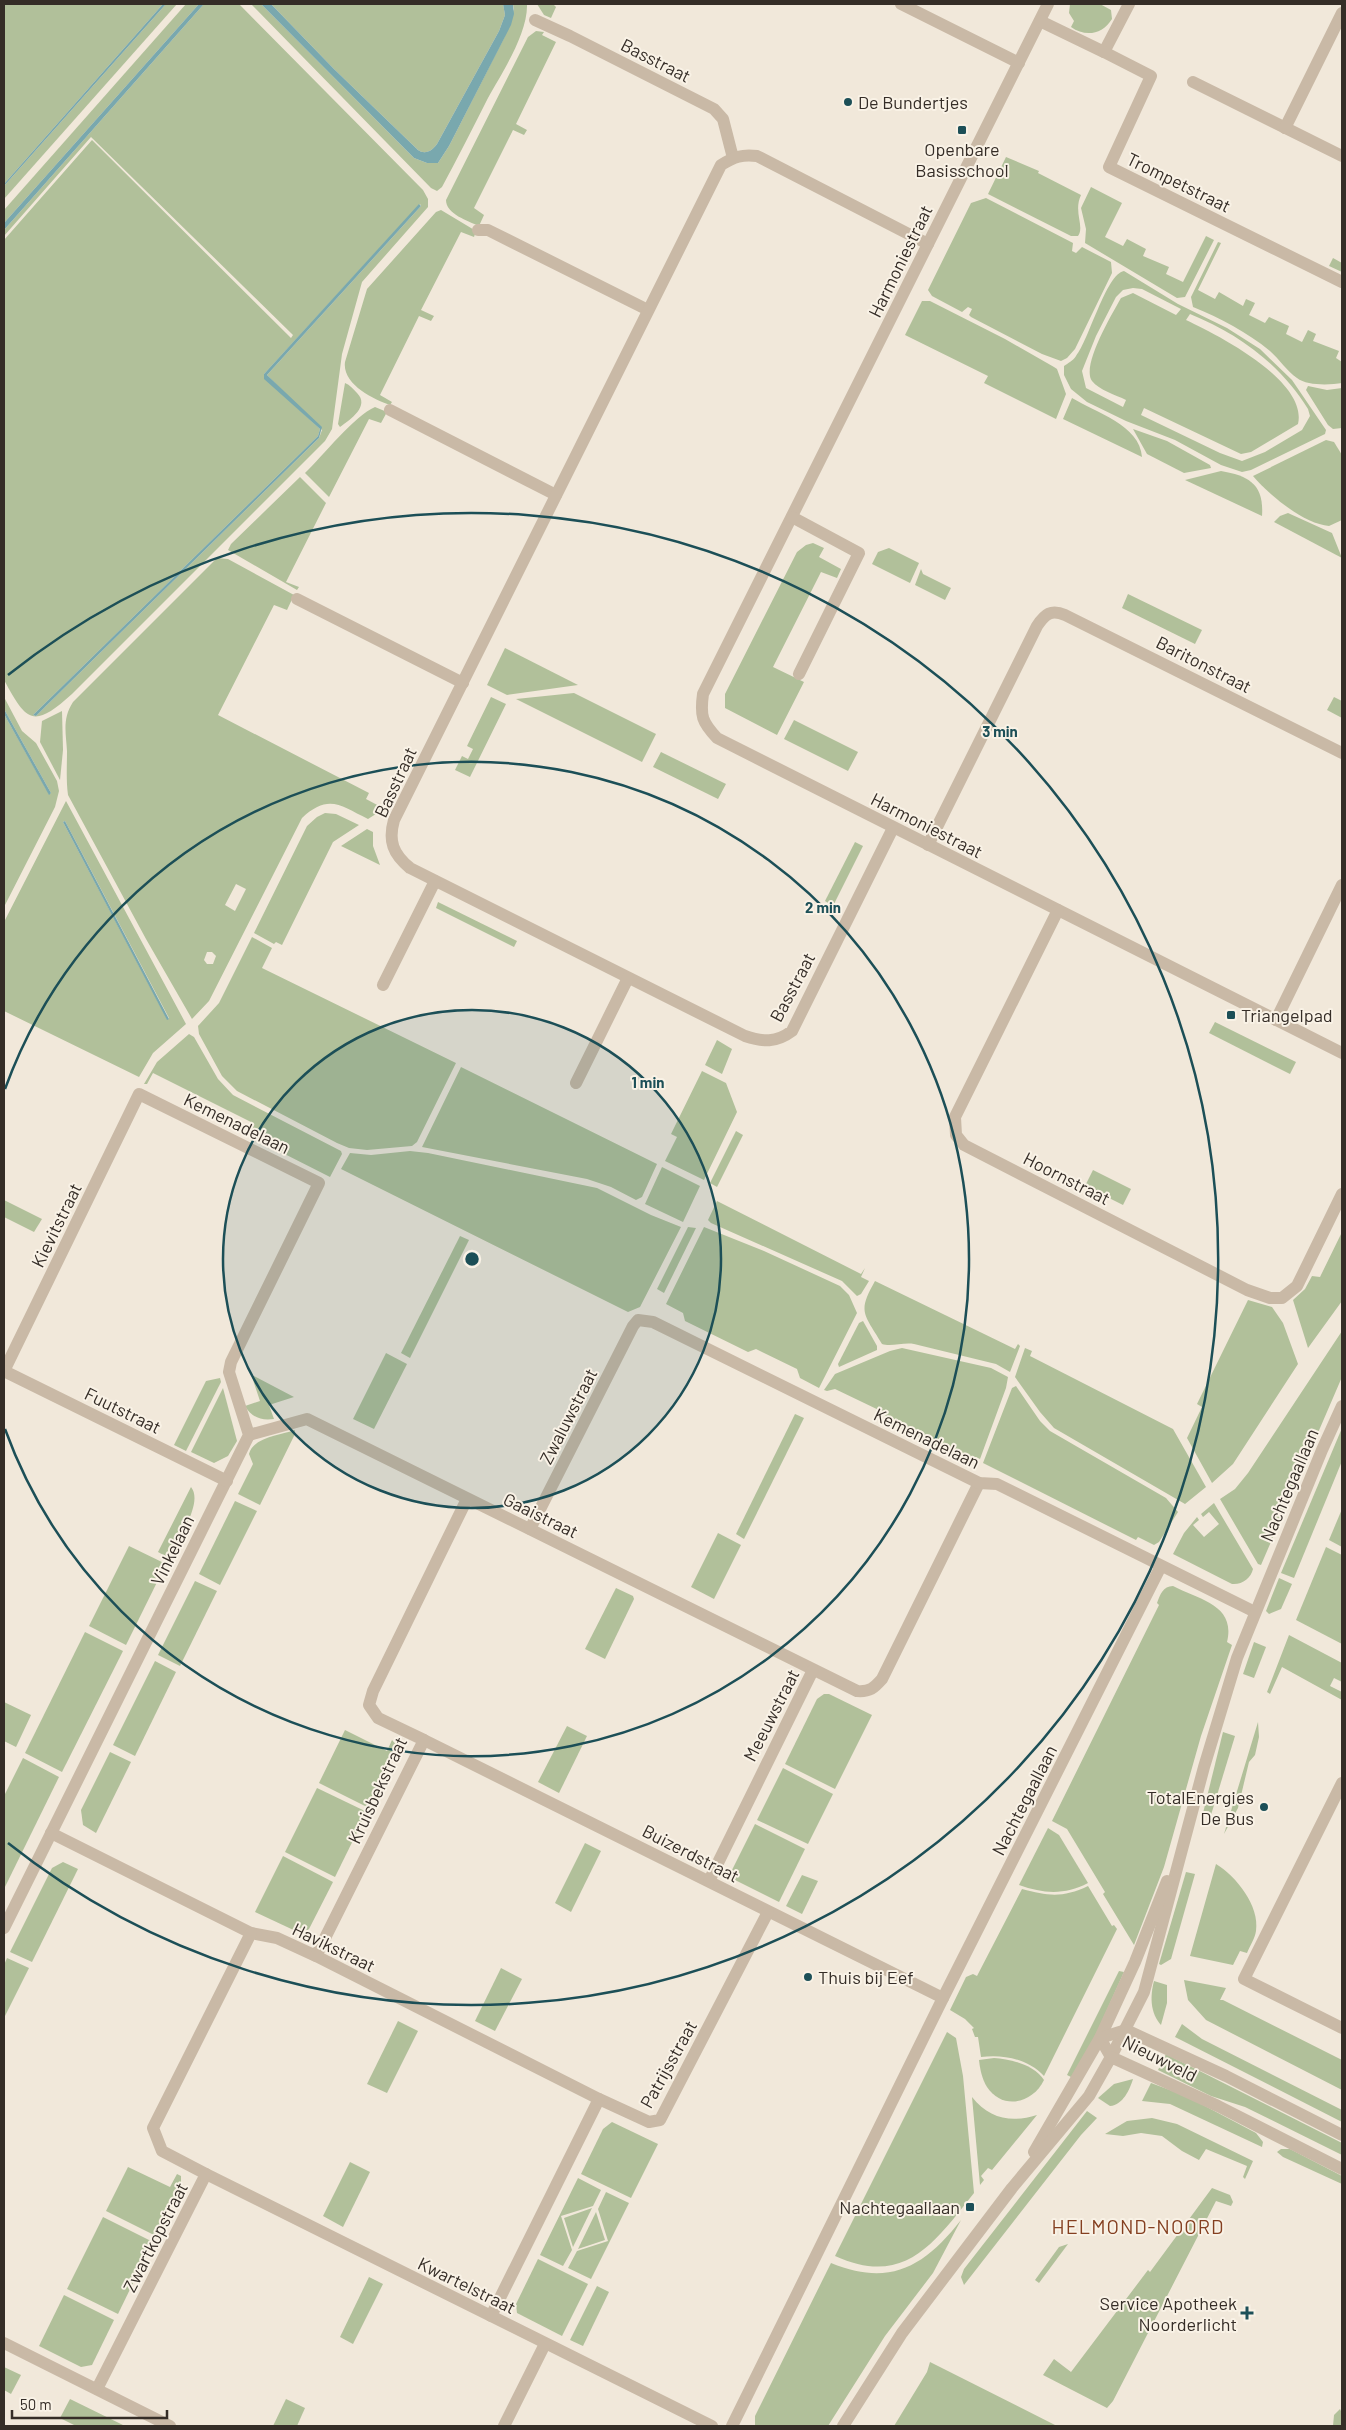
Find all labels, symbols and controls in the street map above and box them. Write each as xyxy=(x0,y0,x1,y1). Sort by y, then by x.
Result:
street label: Basstraat xyxy=(617,33,695,87)
place label: De Bundertjes xyxy=(858,91,968,113)
marker: De Bundertjes xyxy=(842,96,854,108)
marker: Openbare Basisschool xyxy=(956,124,968,136)
place label: Openbare Basisschool xyxy=(915,138,1009,181)
street label: Trompetstraat xyxy=(1123,147,1235,217)
street label: Harmoniestraat xyxy=(863,201,937,321)
street label: Baritonstraat xyxy=(1153,631,1255,697)
text: 3 min xyxy=(982,722,1018,740)
street label: Basstraat xyxy=(369,743,421,821)
street label: Harmoniestraat xyxy=(867,787,987,863)
text: 2 min xyxy=(805,898,841,916)
street label: Basstraat xyxy=(765,949,819,1025)
place label: Triangelpad xyxy=(1241,1004,1333,1026)
marker: Triangelpad xyxy=(1225,1009,1237,1021)
text: 1 min xyxy=(632,1073,664,1091)
street label: Kemenadelaan xyxy=(180,1088,294,1158)
street label: Hoornstraat xyxy=(1020,1147,1114,1209)
street label: Kievitstraat xyxy=(26,1179,86,1271)
centre of rings xyxy=(463,1250,481,1268)
street label: Zwaluwstraat xyxy=(534,1364,602,1468)
street label: Fuutstraat xyxy=(81,1382,165,1438)
street label: Kemenadelaan xyxy=(870,1403,984,1473)
street label: Nachtegaallaan xyxy=(1255,1425,1323,1545)
street label: Gaaistraat xyxy=(500,1487,582,1543)
street label: Vinkelaan xyxy=(146,1511,198,1589)
street label: Meeuwstraat xyxy=(738,1665,804,1765)
street label: Kruisbekstraat xyxy=(343,1733,411,1847)
street label: Nachtegaallaan xyxy=(987,1741,1061,1859)
place label: TotalEnergies De Bus xyxy=(1147,1786,1254,1829)
marker: TotalEnergies De Bus xyxy=(1258,1801,1270,1813)
street label: Buizerdstraat xyxy=(639,1819,743,1887)
street label: Havikstraat xyxy=(289,1917,379,1977)
place label: Thuis bij Eef xyxy=(818,1966,914,1988)
marker: Thuis bij Eef xyxy=(802,1971,814,1983)
street label: Patrijsstraat xyxy=(635,2016,701,2112)
street label: Nieuwveld xyxy=(1119,2030,1201,2086)
street label: Zwartkopstraat xyxy=(118,2178,192,2296)
place label: Nachtegaallaan xyxy=(839,2196,960,2218)
marker: Nachtegaallaan xyxy=(964,2201,976,2213)
district label: HELMOND-NOORD xyxy=(1052,2214,1224,2238)
street label: Kwartelstraat xyxy=(415,2252,519,2318)
place label: Service Apotheek Noorderlicht xyxy=(1099,2292,1237,2335)
marker: Service Apotheek Noorderlicht xyxy=(1241,2307,1253,2319)
scale bar xyxy=(12,2388,168,2420)
text: 50 m xyxy=(20,2395,52,2413)

